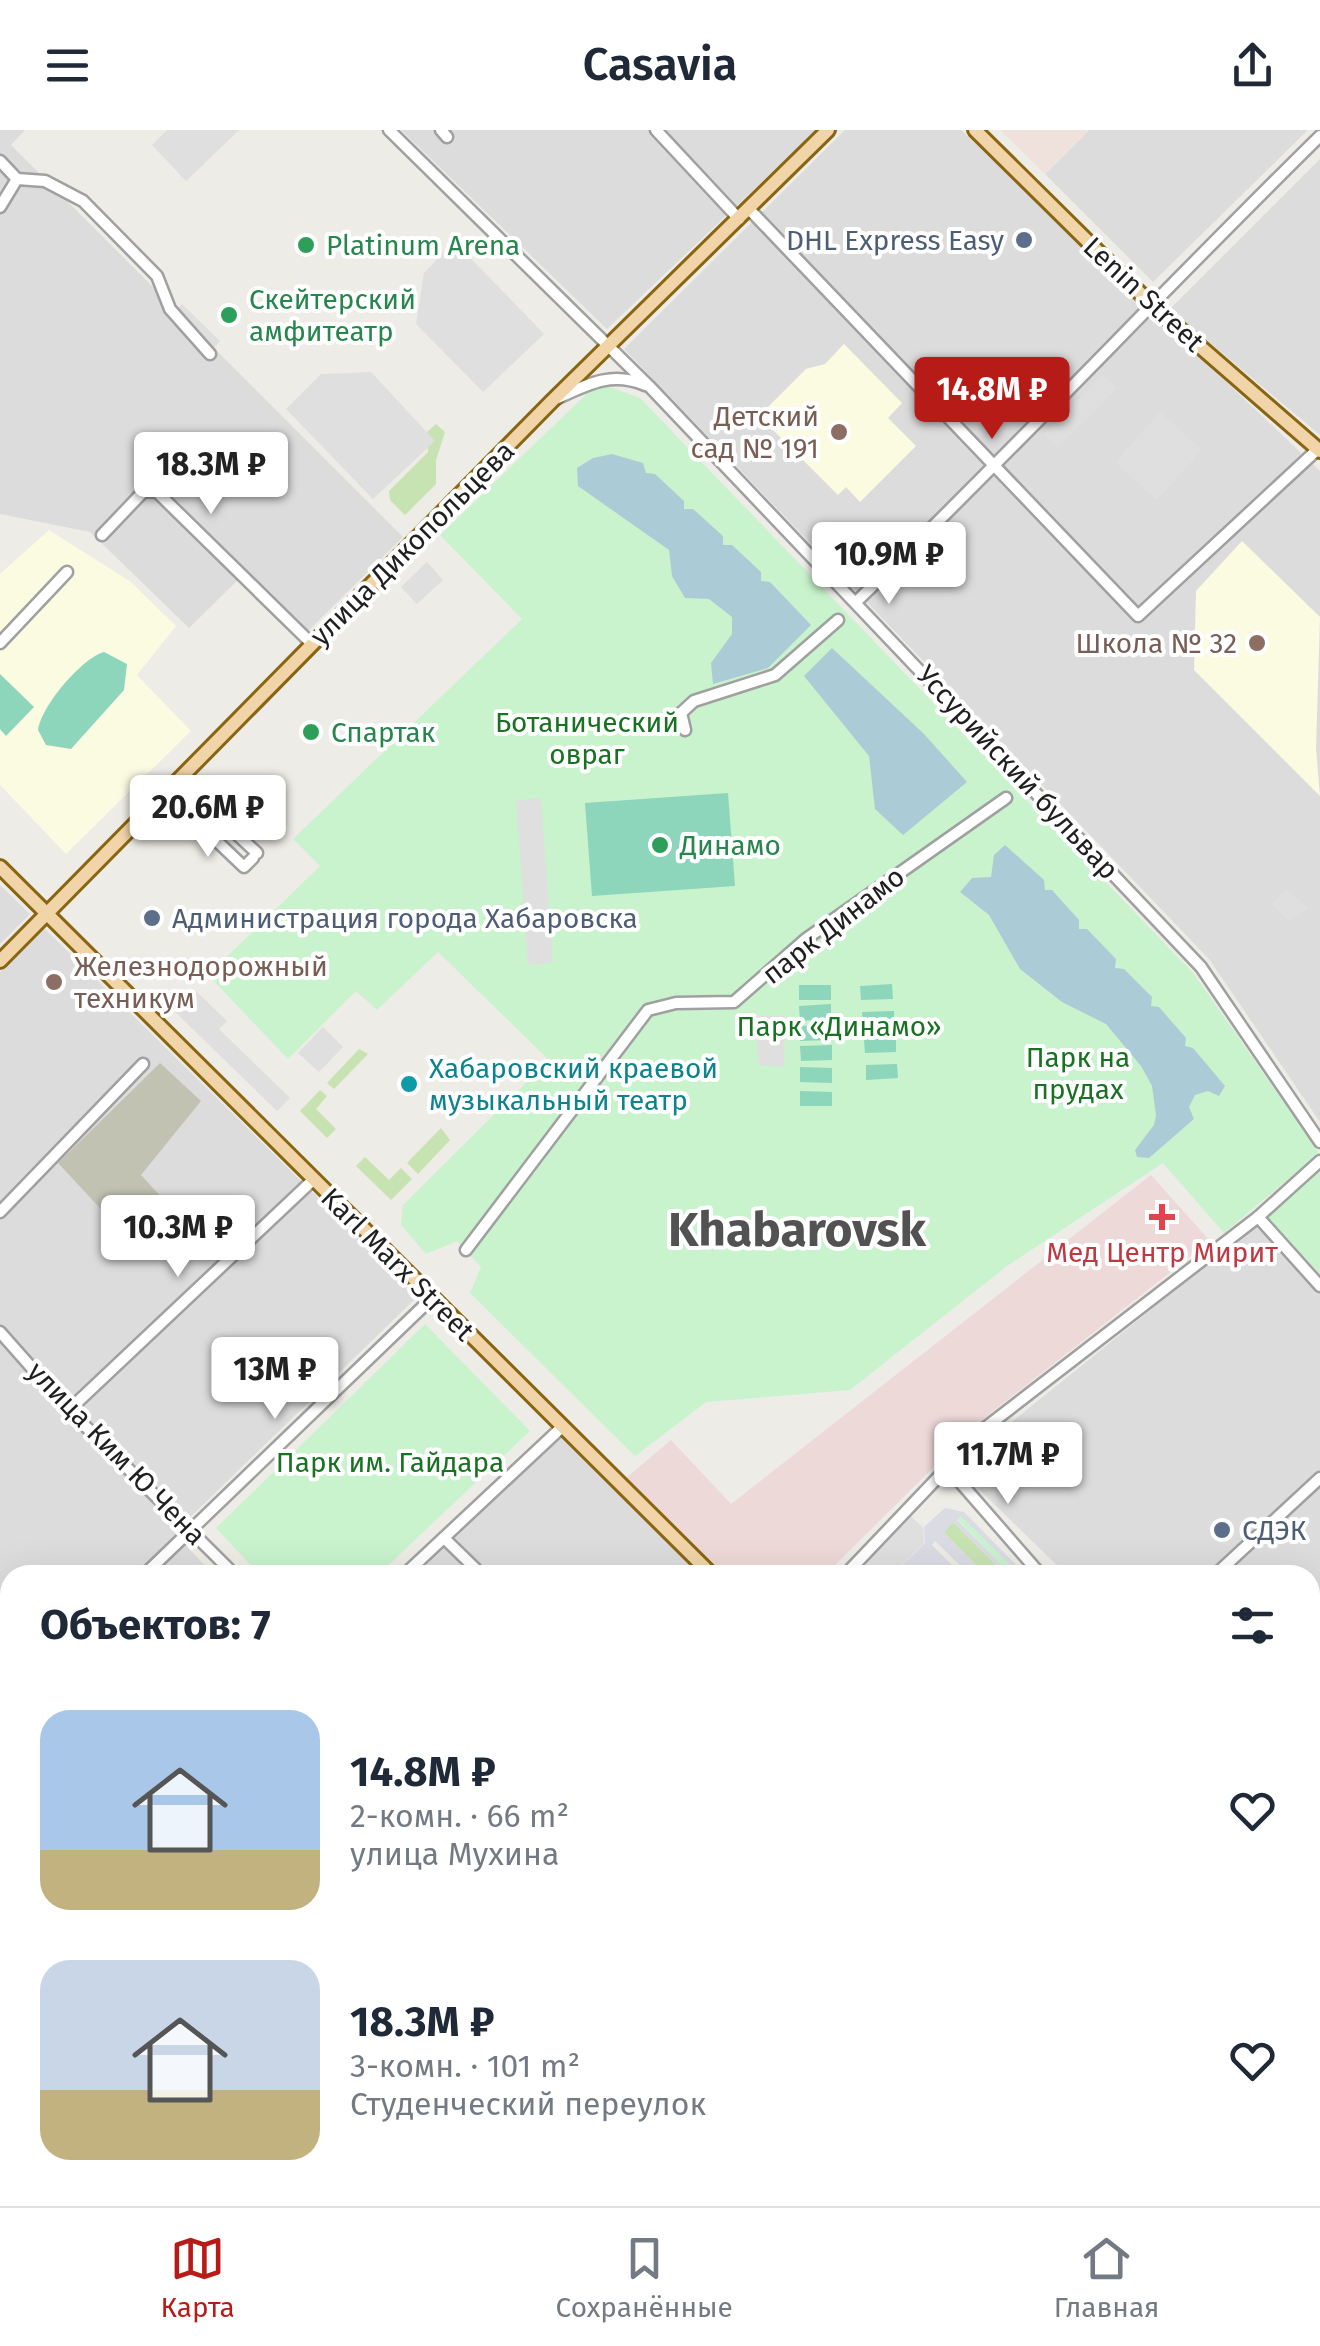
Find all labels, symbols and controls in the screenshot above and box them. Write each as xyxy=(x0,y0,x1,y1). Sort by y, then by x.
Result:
icon: menu xyxy=(40,38,95,93)
text: Casavia xyxy=(583,38,737,92)
icon: share xyxy=(1225,38,1280,93)
place label: DHL Express Easy xyxy=(786,224,1004,257)
place label: Platinum Arena xyxy=(326,229,520,262)
marker: DHL Express Easy xyxy=(1013,229,1035,251)
street label: Lenin Street xyxy=(1077,230,1211,359)
marker: Platinum Arena xyxy=(295,234,317,256)
place label: Скейтерский амфитеатр xyxy=(249,283,416,348)
marker: Скейтерский амфитеатр xyxy=(218,304,240,326)
pin: 14.8M ₽ xyxy=(900,357,1084,442)
text: 14.8M ₽ xyxy=(937,370,1047,408)
place label: Детский сад № 191 xyxy=(690,400,819,465)
marker: Детский сад № 191 xyxy=(828,421,850,443)
pin: 18.3M ₽ xyxy=(119,432,303,517)
street label: улица Дикопольцева xyxy=(303,434,521,652)
text: 18.3M ₽ xyxy=(156,445,266,483)
pin: 10.9M ₽ xyxy=(797,522,981,607)
text: 10.9M ₽ xyxy=(834,535,944,573)
place label: Школа № 32 xyxy=(1076,627,1237,660)
marker: Школа № 32 xyxy=(1246,632,1268,654)
street label: Уссурийский бульвар xyxy=(910,658,1125,886)
park label: Ботанический овраг xyxy=(495,706,679,771)
place label: Спартак xyxy=(331,716,436,749)
marker: Спартак xyxy=(300,721,322,743)
pin: 20.6M ₽ xyxy=(116,775,300,860)
text: 20.6M ₽ xyxy=(152,788,264,826)
place label: Динамо xyxy=(679,829,781,862)
marker: Динамо xyxy=(649,834,671,856)
street label: парк Динамо xyxy=(756,860,911,991)
place label: Администрация города Хабаровска xyxy=(172,902,638,935)
marker: Администрация города Хабаровска xyxy=(141,907,163,929)
place label: Железнодорожный техникум xyxy=(74,950,328,1015)
marker: Железнодорожный техникум xyxy=(43,971,65,993)
park label: Парк «Динамо» xyxy=(737,1010,942,1043)
park label: Парк на прудах xyxy=(1026,1041,1130,1106)
place label: Хабаровский краевой музыкальный театр xyxy=(429,1052,718,1117)
marker: Хабаровский краевой музыкальный театр xyxy=(398,1073,420,1095)
street label: Karl Marx Street xyxy=(314,1181,482,1348)
pin: 10.3M ₽ xyxy=(86,1195,270,1280)
district label: Khabarovsk xyxy=(668,1201,927,1259)
marker: Мед Центр Мирит xyxy=(1149,1204,1175,1230)
text: 10.3M ₽ xyxy=(123,1208,233,1246)
place label: Мед Центр Мирит xyxy=(1046,1236,1278,1269)
pin: 13M ₽ xyxy=(205,1337,345,1422)
text: 13M ₽ xyxy=(233,1350,317,1388)
street label: улица Ким Ю Чена xyxy=(21,1355,212,1552)
pin: 11.7M ₽ xyxy=(916,1422,1100,1507)
text: 11.7M ₽ xyxy=(956,1435,1060,1473)
park label: Парк им. Гайдара xyxy=(276,1446,504,1479)
place label: СДЭК xyxy=(1242,1514,1307,1547)
marker: СДЭК xyxy=(1211,1519,1233,1541)
icon: filters xyxy=(1225,1598,1280,1653)
text: Объектов: 7 xyxy=(40,1600,271,1650)
text: 14.8M ₽ xyxy=(350,1747,496,1797)
icon: home xyxy=(120,1750,240,1870)
icon: heart xyxy=(1225,1783,1280,1838)
text: 2-комн. · 66 m² xyxy=(350,1797,569,1835)
text: улица Мухина xyxy=(350,1835,559,1873)
text: 18.3M ₽ xyxy=(350,1997,494,2047)
icon: home xyxy=(120,2000,240,2120)
icon: heart xyxy=(1225,2033,1280,2088)
text: 3-комн. · 101 m² xyxy=(350,2047,580,2085)
text: Студенческий переулок xyxy=(350,2085,706,2123)
tab: Карта xyxy=(160,2231,235,2324)
tab: Сохранённые xyxy=(556,2231,733,2324)
tab: Главная xyxy=(1054,2231,1160,2324)

